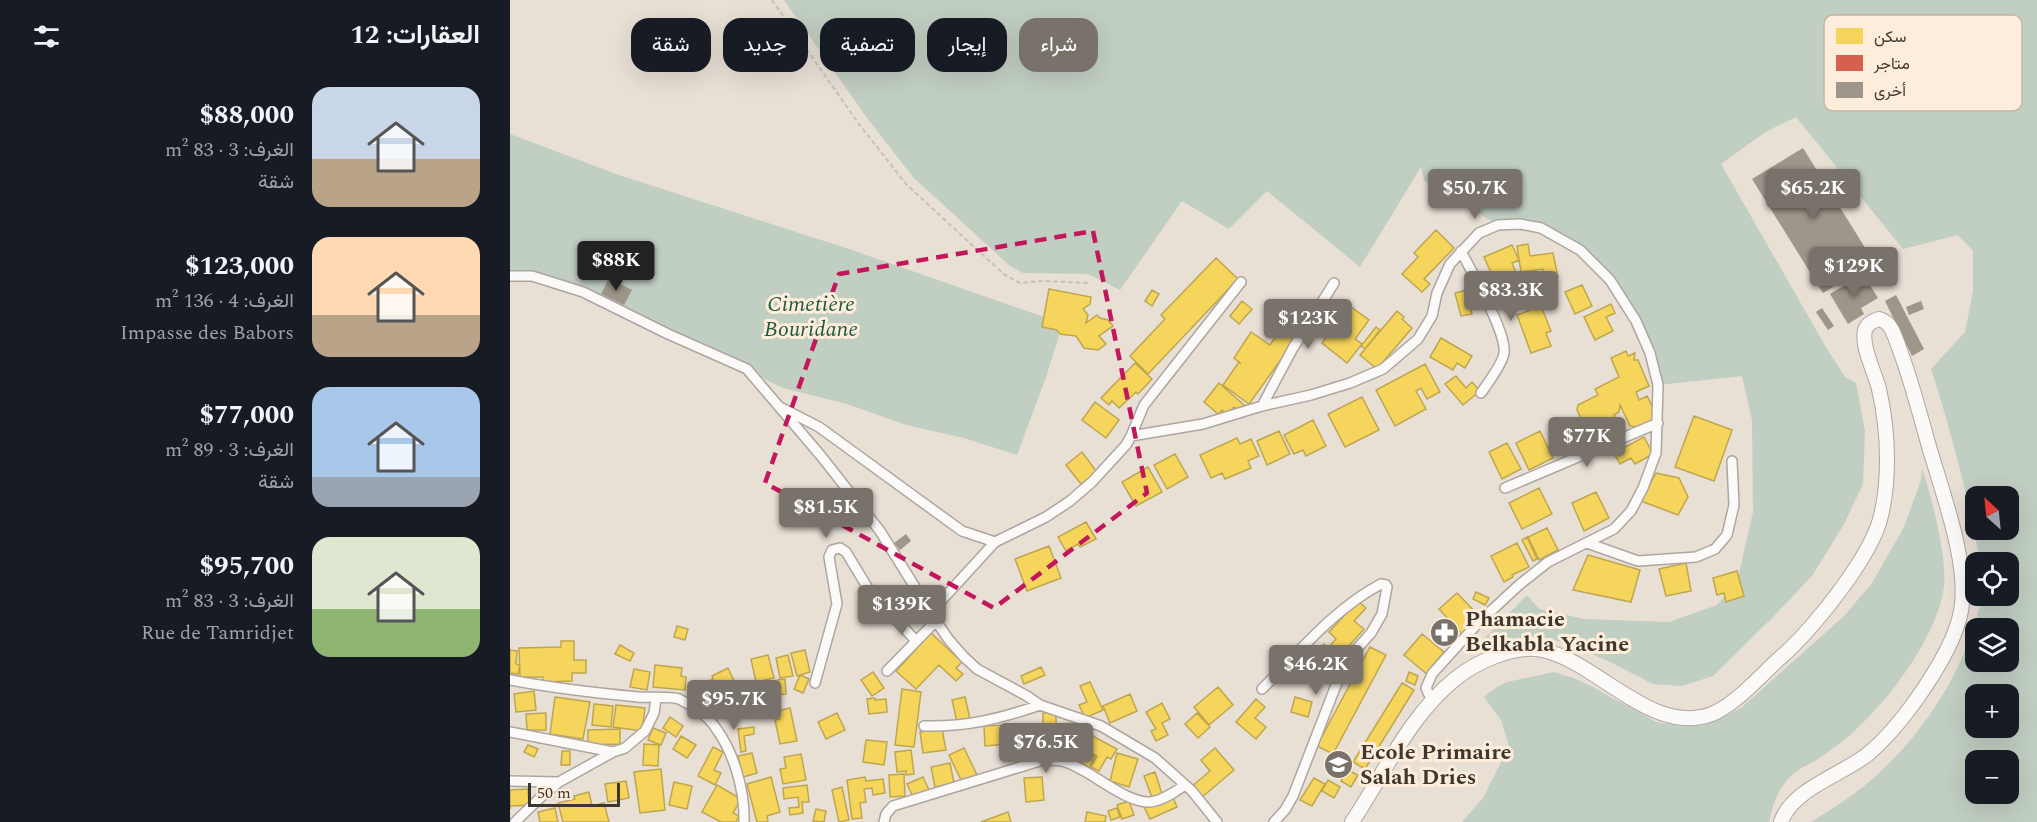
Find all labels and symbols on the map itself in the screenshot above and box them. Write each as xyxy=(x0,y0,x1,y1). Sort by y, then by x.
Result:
legend xyxy=(1824,15,2022,111)
text: سكن xyxy=(1874,25,1906,49)
text: متاجر xyxy=(1873,52,1910,76)
text: أخرى xyxy=(1874,79,1906,103)
pin: $50.7K xyxy=(1426,169,1524,220)
pin: $65.2K xyxy=(1764,169,1862,220)
pin: $88K xyxy=(580,241,652,292)
pin: $129K xyxy=(1812,247,1896,298)
pin: $83.3K xyxy=(1462,271,1560,322)
park label: Cimetière Bouridane xyxy=(764,288,858,346)
pin: $123K xyxy=(1266,299,1350,350)
pin: $77K xyxy=(1551,417,1623,468)
north arrow xyxy=(1965,486,2019,540)
pin: $81.5K xyxy=(777,488,875,539)
pin: $139K xyxy=(860,585,944,636)
place label: Phamacie Belkabla Yacine xyxy=(1465,603,1629,661)
pharmacy icon: Phamacie Belkabla Yacine xyxy=(1428,616,1460,648)
pin: $46.2K xyxy=(1267,645,1365,696)
pin: $95.7K xyxy=(685,680,783,731)
pin: $76.5K xyxy=(997,723,1095,774)
place label: Ecole Primaire Salah Dries xyxy=(1360,736,1512,794)
school or university icon: Ecole Primaire Salah Dries xyxy=(1323,749,1355,781)
scale bar xyxy=(528,780,620,808)

